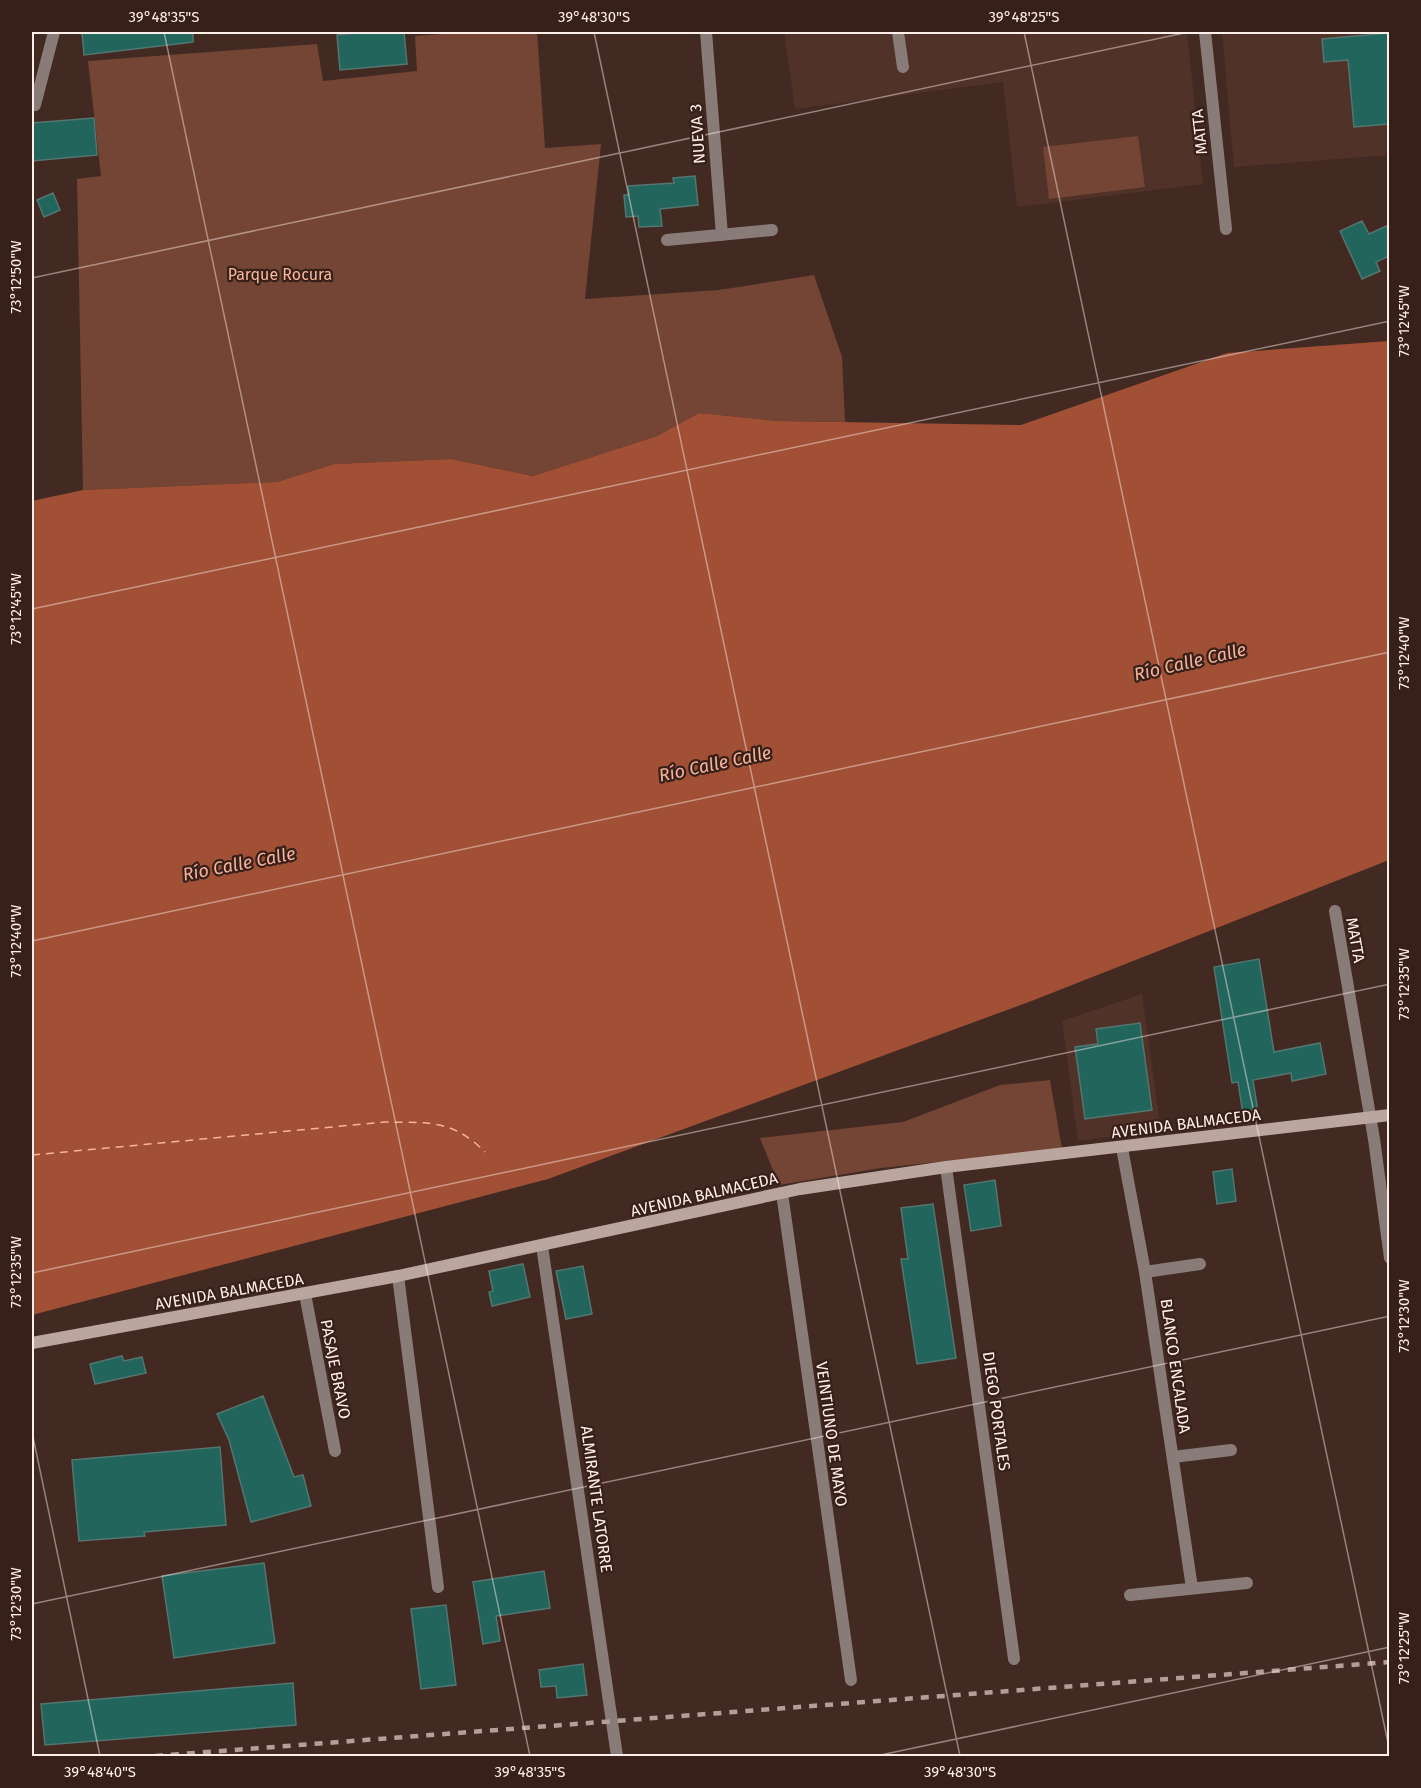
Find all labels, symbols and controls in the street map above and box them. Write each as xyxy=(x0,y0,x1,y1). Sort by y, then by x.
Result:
text: 39°48'35"S xyxy=(128,8,200,26)
text: 39°48'30"S xyxy=(558,8,630,26)
text: 39°48'25"S xyxy=(989,8,1059,26)
street label: NUEVA 3 xyxy=(686,103,709,165)
street label: MATTA xyxy=(1188,107,1211,156)
text: 73°12'50"W xyxy=(7,240,25,314)
park label: Parque Rocura xyxy=(228,265,332,284)
text: 73°12'45"W xyxy=(1395,285,1413,357)
text: 73°12'45"W xyxy=(7,573,25,645)
text: 73°12'40"W xyxy=(1395,616,1413,690)
water label: Río Calle Calle xyxy=(1132,638,1248,686)
water label: Río Calle Calle xyxy=(657,741,773,787)
water label: Río Calle Calle xyxy=(181,842,297,886)
text: 73°12'40"W xyxy=(7,904,25,978)
street label: MATTA xyxy=(1342,916,1369,965)
text: 73°12'35"W xyxy=(1395,947,1413,1020)
street label: AVENIDA BALMACEDA xyxy=(1110,1105,1263,1142)
street label: AVENIDA BALMACEDA xyxy=(629,1168,780,1221)
text: 73°12'35"W xyxy=(7,1235,25,1308)
street label: AVENIDA BALMACEDA xyxy=(153,1269,306,1314)
text: 73°12'30"W xyxy=(1395,1279,1413,1353)
street label: BLANCO ENCALADA xyxy=(1157,1298,1194,1435)
street label: PASAJE BRAVO xyxy=(317,1318,354,1421)
street label: DIEGO PORTALES xyxy=(979,1350,1014,1472)
street label: VEINTIUNO DE MAYO xyxy=(812,1360,851,1508)
street label: ALMIRANTE LATORRE xyxy=(577,1424,616,1574)
text: 73°12'30"W xyxy=(7,1567,25,1641)
text: 73°12'25"W xyxy=(1395,1611,1413,1684)
text: 39°48'40"S xyxy=(64,1763,136,1781)
text: 39°48'35"S xyxy=(494,1763,566,1781)
text: 39°48'30"S xyxy=(924,1763,996,1781)

